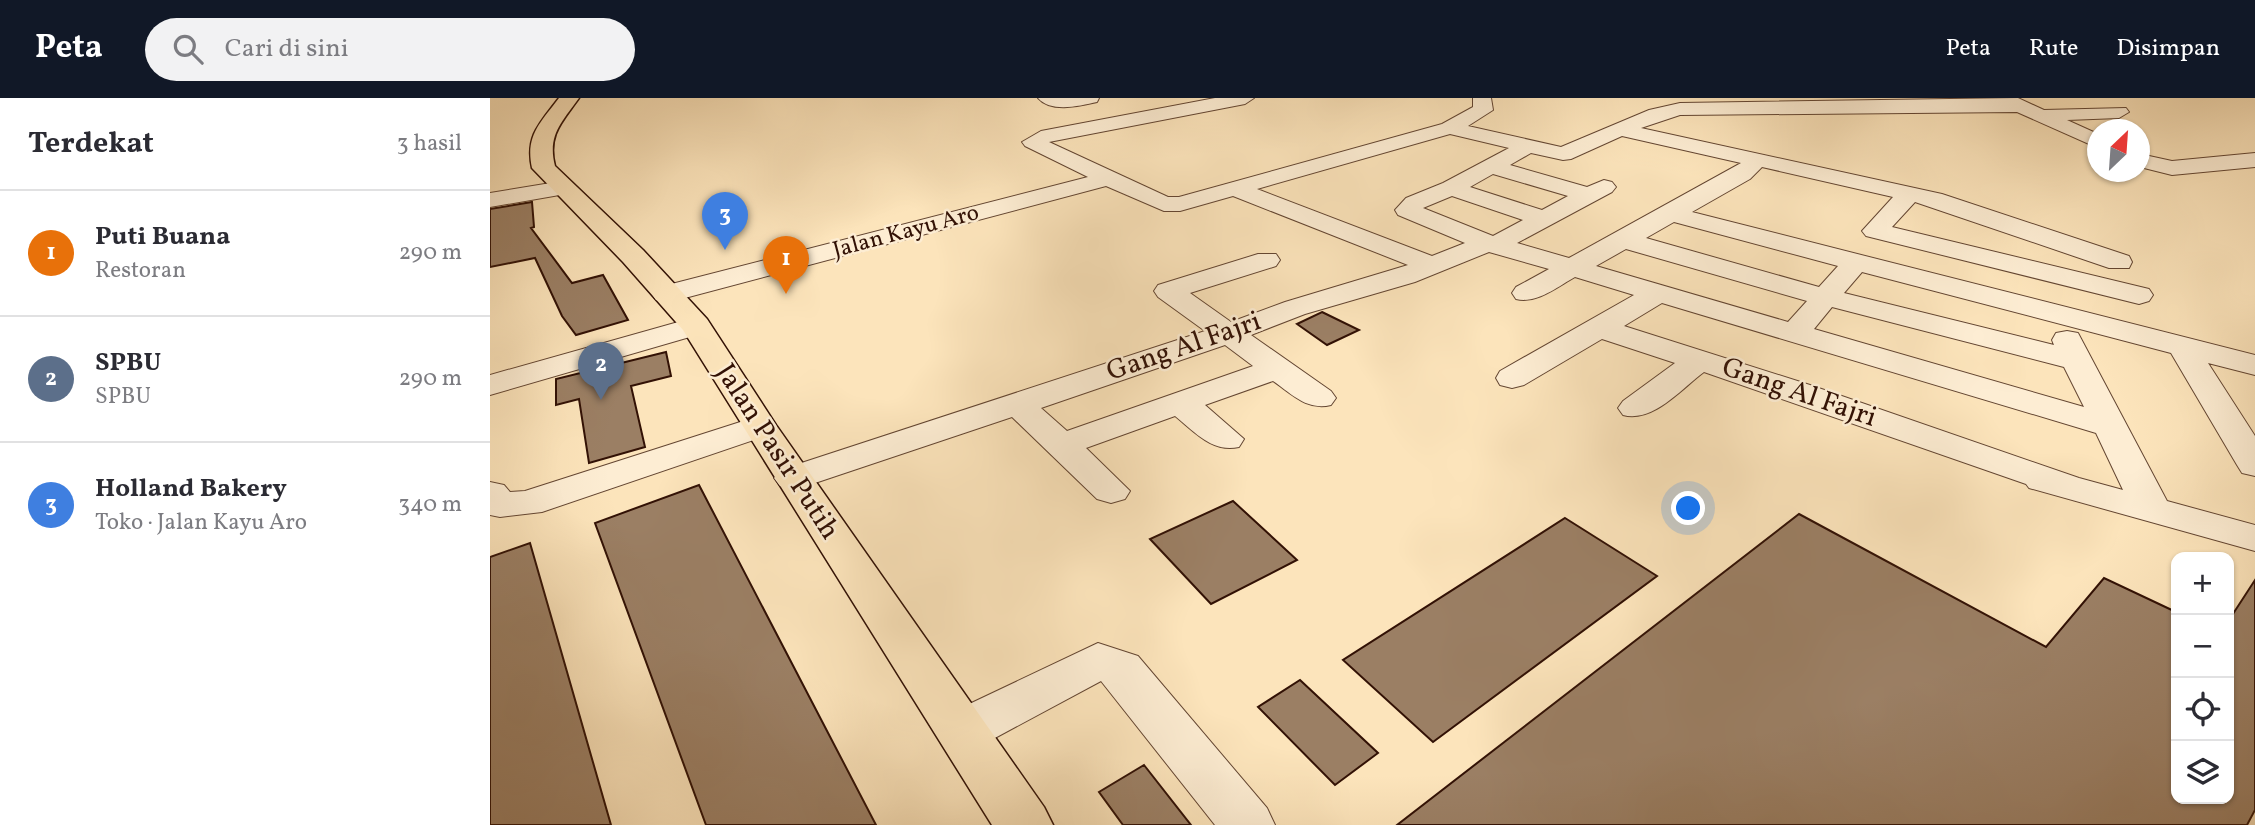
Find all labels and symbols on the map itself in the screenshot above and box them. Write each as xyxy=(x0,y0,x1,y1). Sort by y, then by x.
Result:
north arrow xyxy=(2087,119,2150,182)
pin: 3 xyxy=(702,192,748,250)
street label: Jalan Kayu Aro xyxy=(829,197,983,267)
pin: 1 xyxy=(763,236,809,294)
street label: Gang Al Fajri xyxy=(1102,302,1266,392)
pin: 2 xyxy=(578,342,624,400)
street label: Gang Al Fajri xyxy=(1717,348,1881,438)
street label: Jalan Pasir Putih xyxy=(705,356,849,548)
your location xyxy=(1671,491,1705,525)

